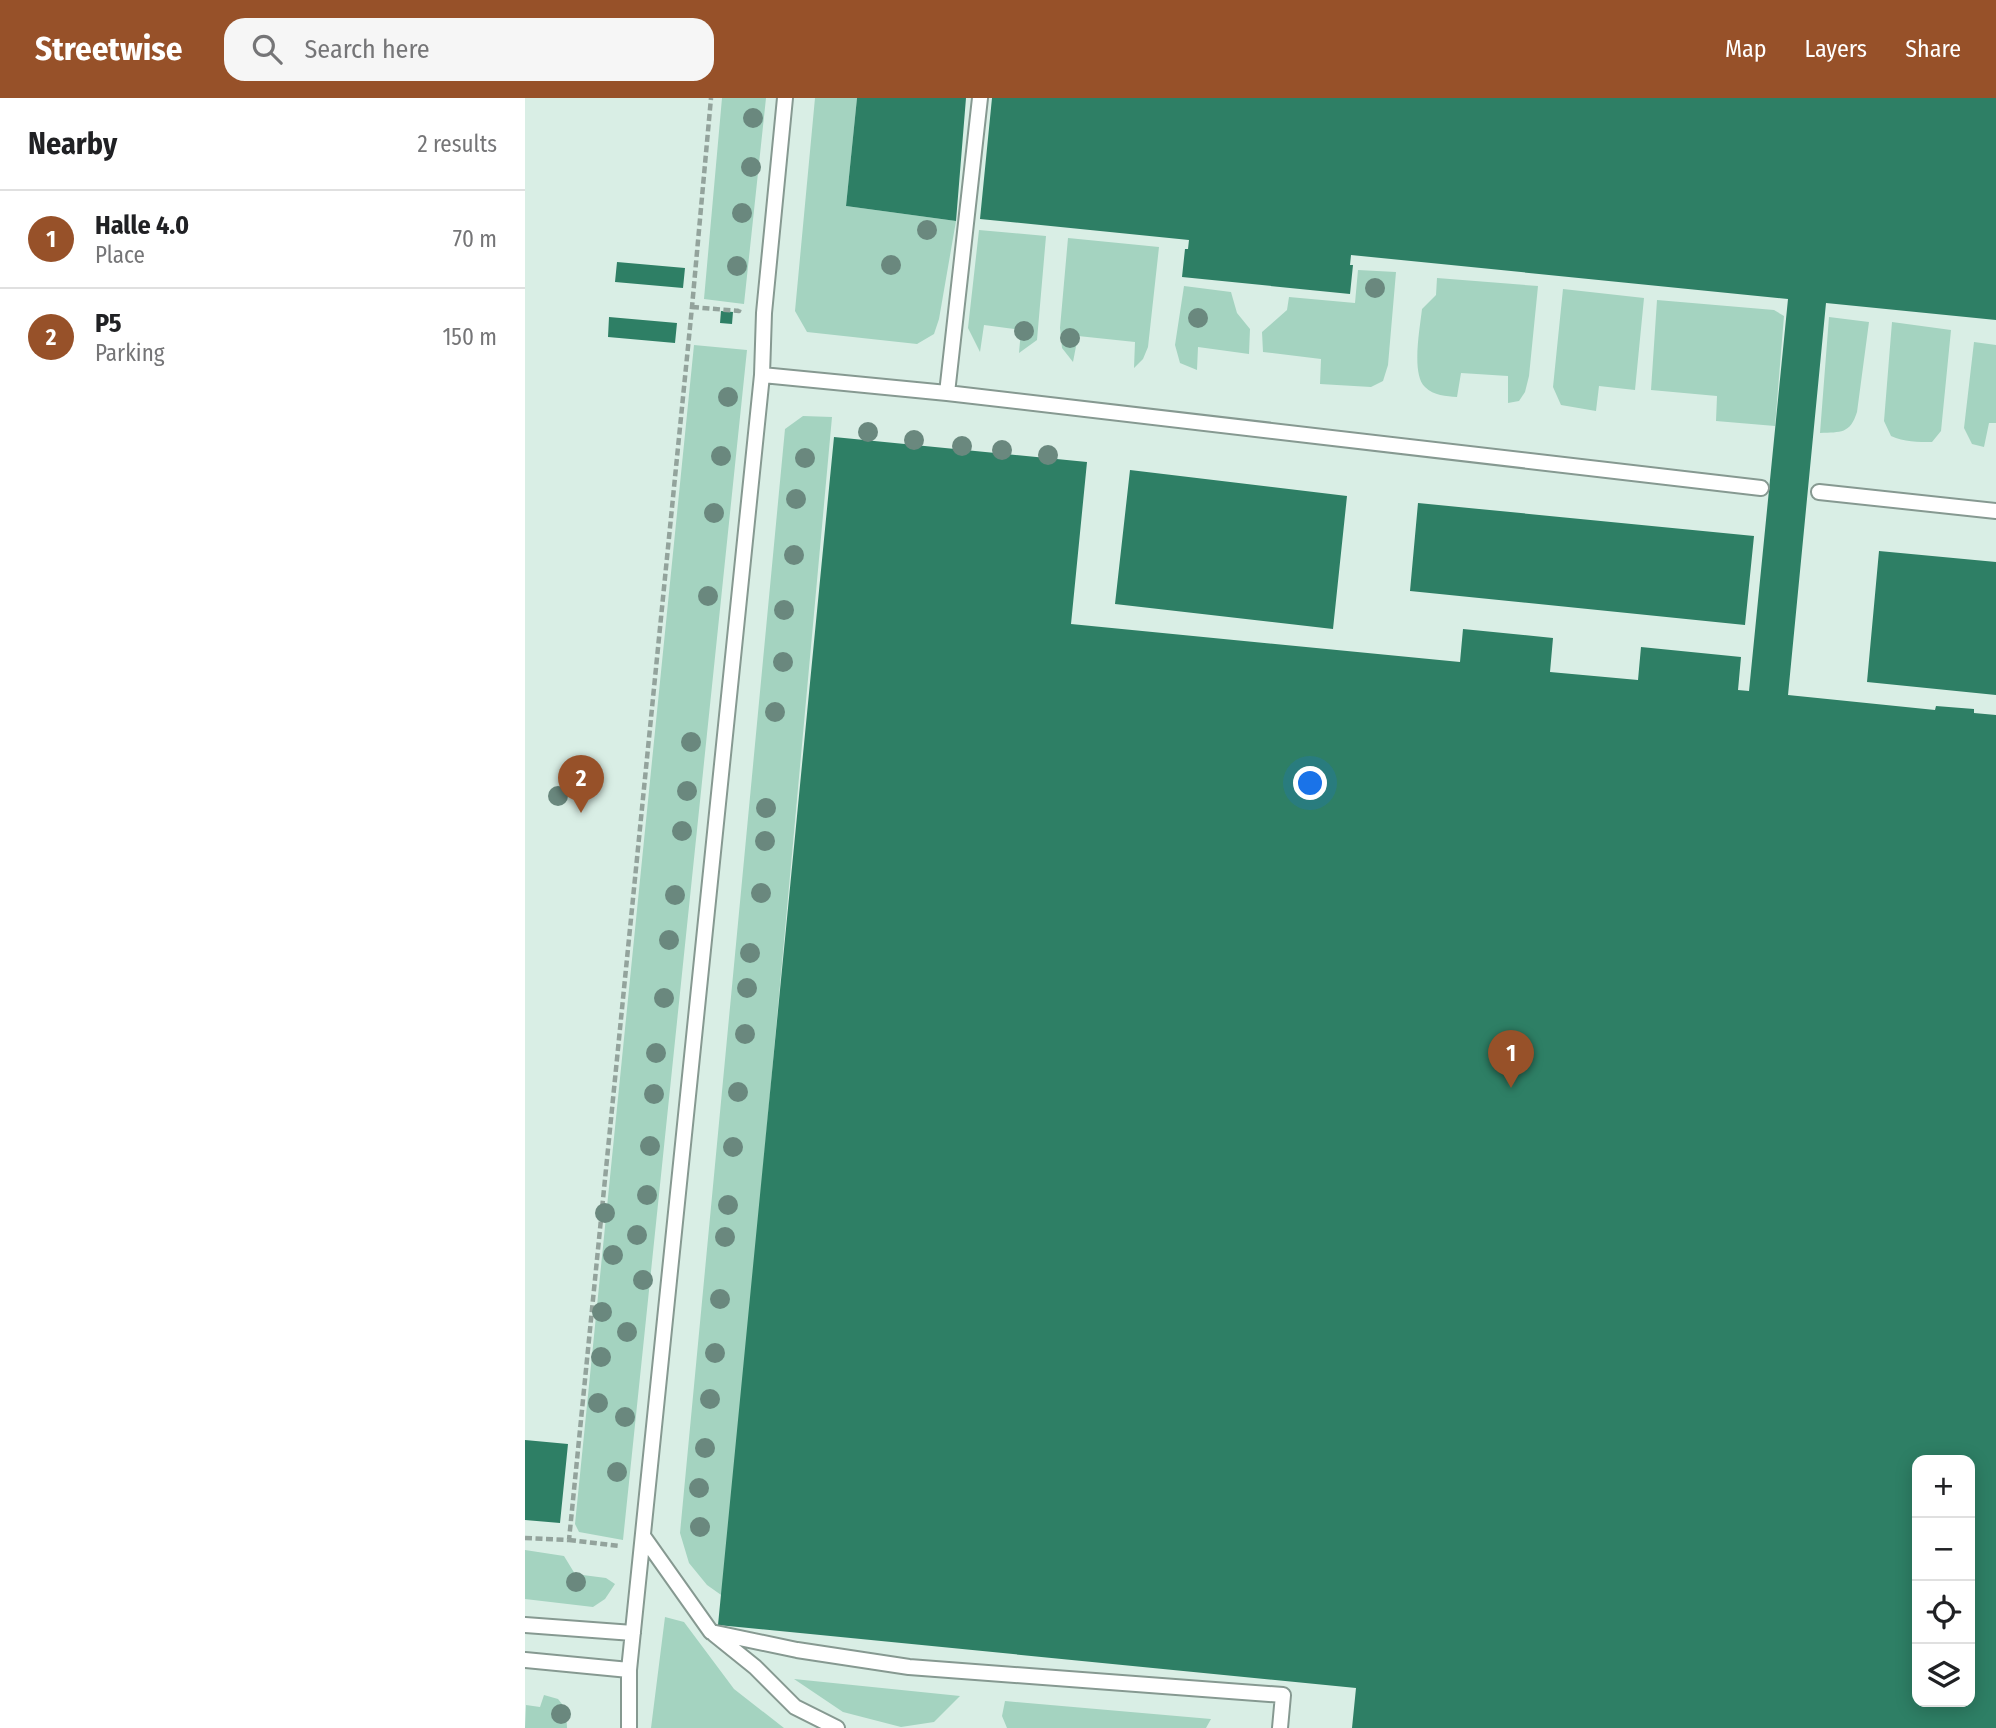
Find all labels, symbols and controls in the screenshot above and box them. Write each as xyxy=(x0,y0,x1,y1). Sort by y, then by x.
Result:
search box xyxy=(224,18,714,81)
text: Streetwise xyxy=(35,29,182,69)
icon: search xyxy=(248,30,286,68)
text: Search here xyxy=(304,34,430,65)
text: Map xyxy=(1725,35,1767,63)
text: Layers xyxy=(1805,35,1867,63)
text: Share xyxy=(1905,35,1961,63)
text: Nearby xyxy=(28,126,117,162)
text: 2 results xyxy=(417,130,497,158)
text: Halle 4.0 xyxy=(95,210,189,241)
text: 1 xyxy=(46,225,56,253)
text: 70 m xyxy=(453,225,497,253)
text: Place xyxy=(95,241,145,269)
text: P5 xyxy=(95,308,122,339)
text: 2 xyxy=(46,323,56,351)
text: 150 m xyxy=(442,323,497,351)
text: Parking xyxy=(95,339,165,367)
pin: 2 xyxy=(558,755,604,813)
your location xyxy=(1293,766,1327,800)
pin: 1 xyxy=(1488,1030,1534,1088)
map controls xyxy=(1912,1455,1975,1707)
button: + xyxy=(1912,1455,1975,1518)
button: − xyxy=(1912,1518,1975,1581)
button: locate xyxy=(1912,1581,1975,1644)
button: layers xyxy=(1912,1644,1975,1707)

